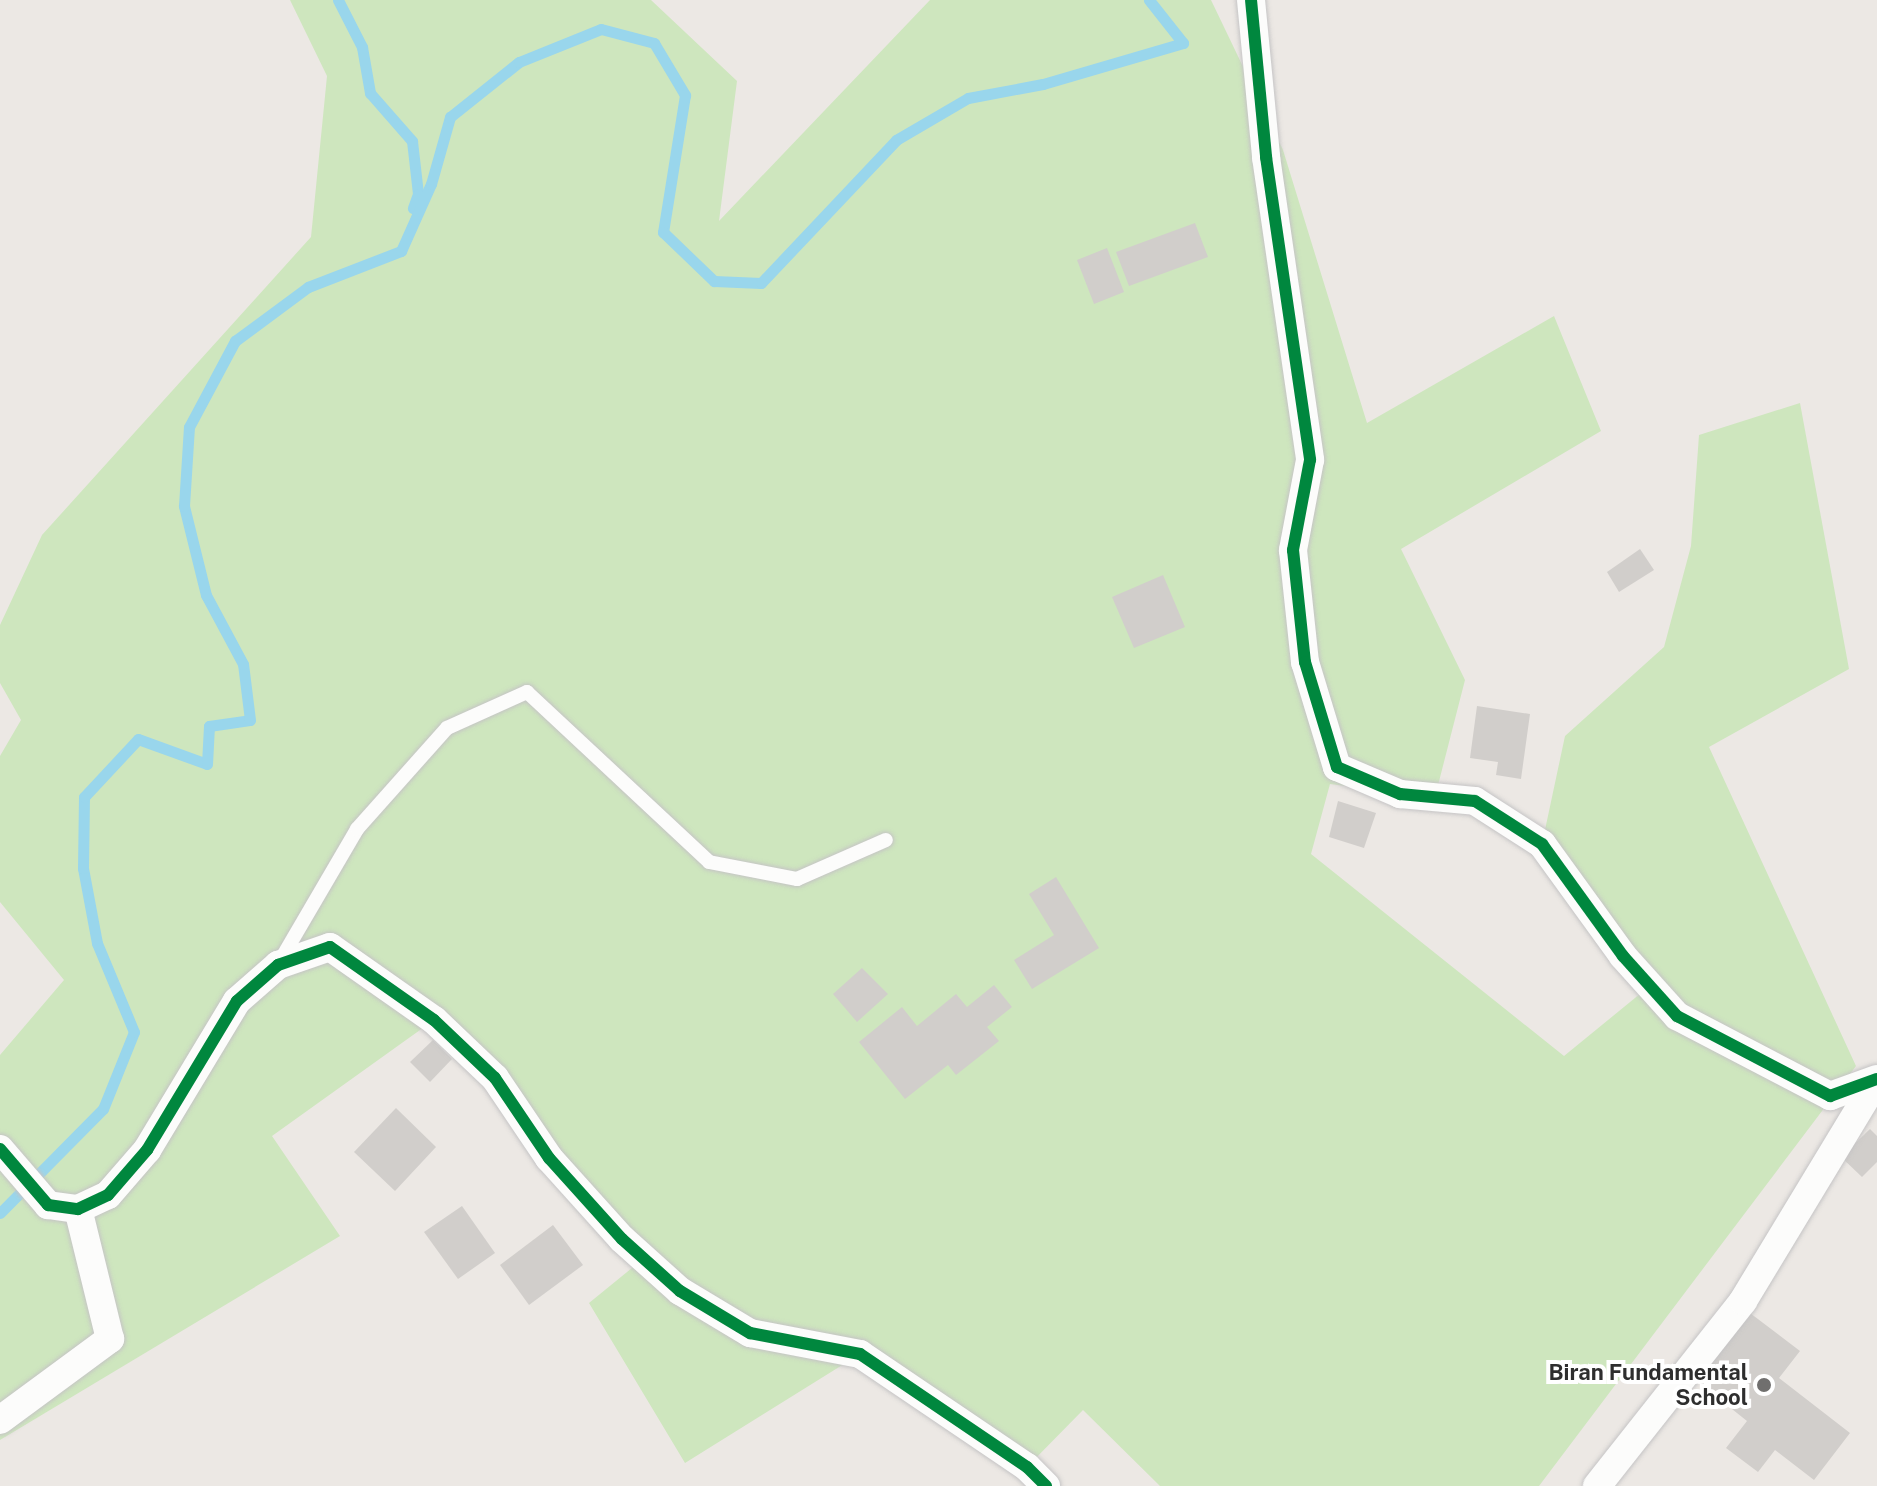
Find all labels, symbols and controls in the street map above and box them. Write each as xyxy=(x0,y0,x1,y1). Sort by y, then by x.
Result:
place label: Biran Fundamental School xyxy=(1549,1359,1748,1410)
marker: Biran Fundamental School xyxy=(1755,1376,1773,1394)

